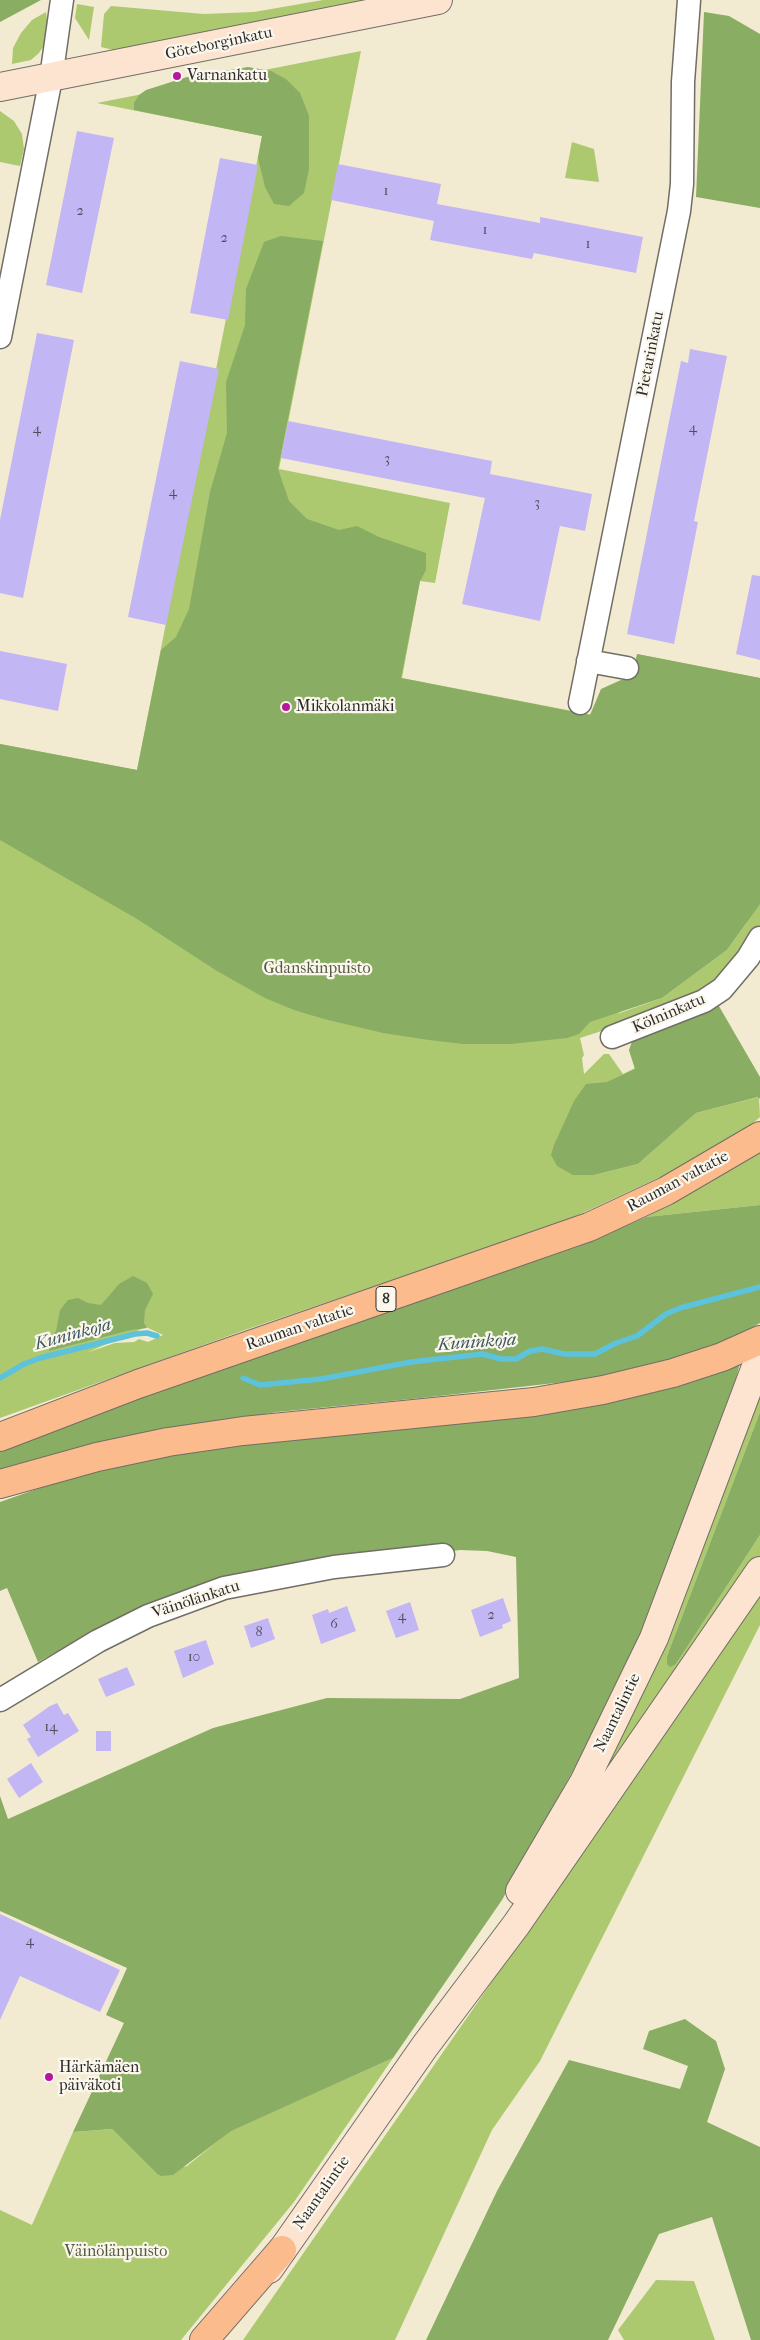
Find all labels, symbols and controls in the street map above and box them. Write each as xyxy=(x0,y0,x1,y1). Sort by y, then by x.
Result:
street label: Göteborginkatu xyxy=(164,23,274,65)
place label: Varnankatu xyxy=(187,66,267,86)
marker: Varnankatu xyxy=(171,70,183,82)
house number: 1 xyxy=(384,184,388,200)
house number: 2 xyxy=(76,204,84,220)
house number: 1 xyxy=(483,223,487,239)
house number: 2 xyxy=(220,231,228,247)
house number: 1 xyxy=(586,237,590,253)
street label: Pietarinkatu xyxy=(633,310,669,398)
house number: 4 xyxy=(689,421,697,437)
house number: 4 xyxy=(33,422,41,438)
house number: 3 xyxy=(384,452,390,468)
house number: 4 xyxy=(169,485,177,501)
house number: 3 xyxy=(534,496,540,512)
place label: Mikkolanmäki xyxy=(296,697,394,717)
marker: Mikkolanmäki xyxy=(280,701,292,713)
park label: Gdanskinpuisto xyxy=(264,959,370,979)
street label: Kölninkatu xyxy=(630,990,708,1038)
street label: Rauman valtatie xyxy=(624,1147,732,1217)
road number: 8 xyxy=(376,1286,396,1312)
street label: Rauman valtatie xyxy=(244,1301,356,1355)
water label: Kuninkoja xyxy=(32,1314,114,1356)
water label: Kuninkoja xyxy=(437,1329,517,1357)
street label: Väinölänkatu xyxy=(150,1577,242,1623)
house number: 2 xyxy=(487,1608,495,1624)
house number: 4 xyxy=(398,1609,406,1625)
house number: 6 xyxy=(330,1617,338,1633)
house number: 8 xyxy=(255,1625,263,1641)
house number: 10 xyxy=(188,1650,200,1666)
street label: Naantalintie xyxy=(591,1670,645,1756)
house number: 14 xyxy=(44,1720,58,1736)
house number: 4 xyxy=(26,1934,34,1950)
place label: Härkämäen päiväkoti xyxy=(59,2058,139,2096)
marker: Härkämäen päiväkoti xyxy=(43,2071,55,2083)
street label: Naantalintie xyxy=(290,2153,354,2233)
park label: Väinölänpuisto xyxy=(65,2242,167,2262)

